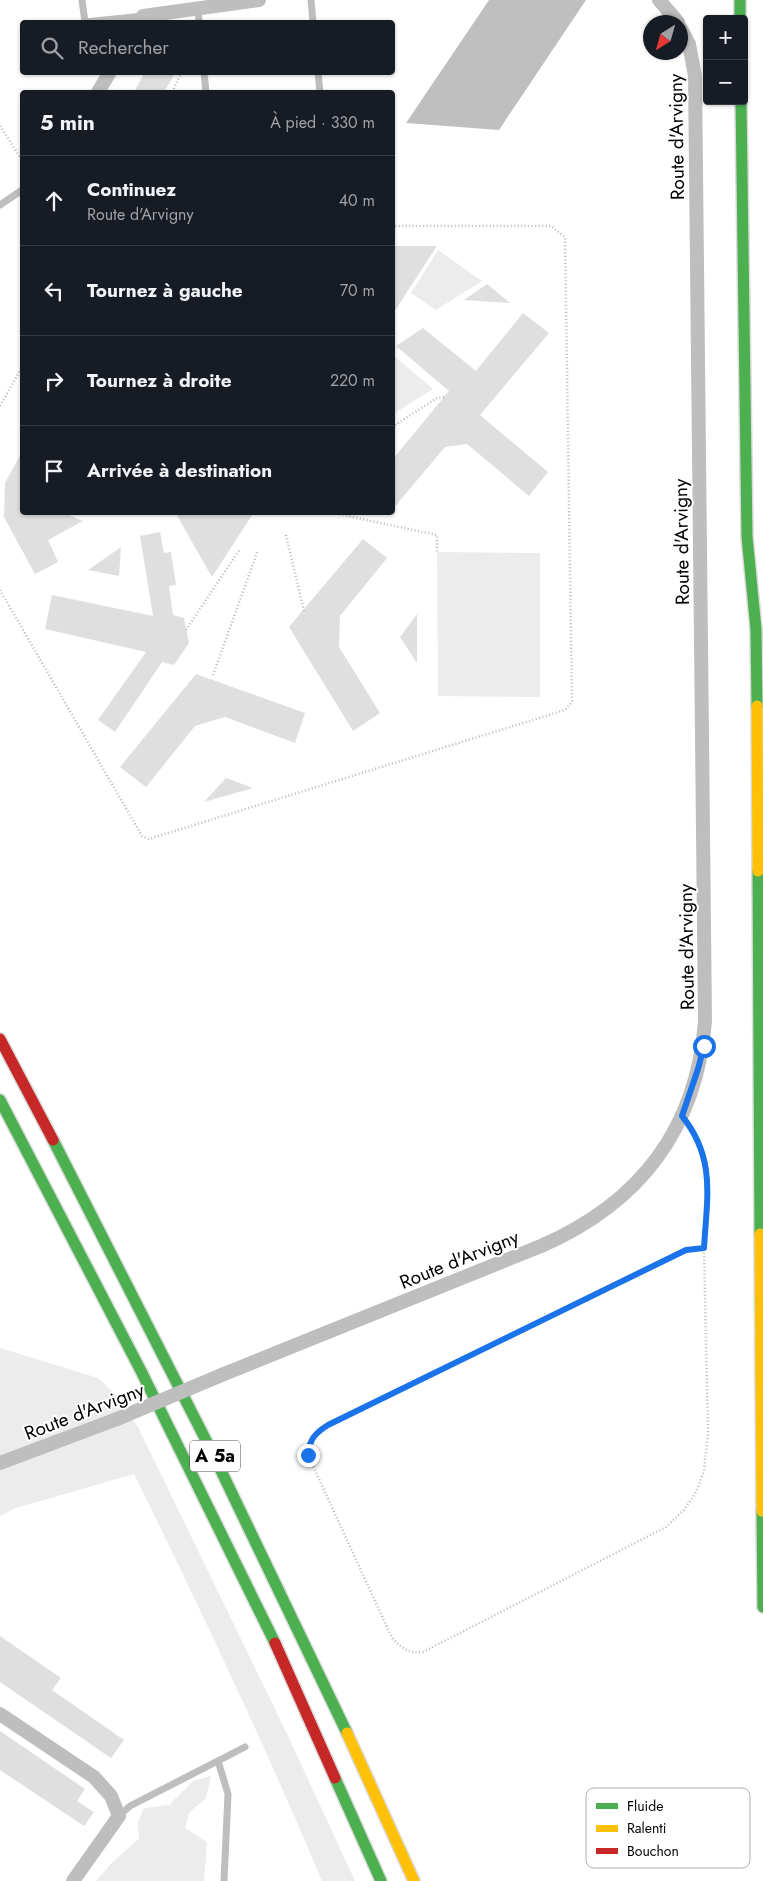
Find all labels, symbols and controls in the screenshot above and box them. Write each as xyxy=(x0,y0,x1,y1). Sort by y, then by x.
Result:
north arrow xyxy=(643,15,688,60)
map controls xyxy=(703,15,748,105)
button: + xyxy=(703,15,748,60)
search box xyxy=(20,20,395,75)
icon: search xyxy=(38,34,66,62)
text: Rechercher xyxy=(78,34,169,61)
button: − xyxy=(703,60,748,105)
street label: Route d'Arvigny xyxy=(662,73,691,200)
text: 5 min xyxy=(40,108,95,138)
text: À pied · 330 m xyxy=(270,111,375,134)
text: Continuez xyxy=(87,176,176,203)
icon: ahead xyxy=(40,187,68,215)
text: 40 m xyxy=(339,189,375,212)
text: Route d'Arvigny xyxy=(87,203,193,226)
icon: left xyxy=(40,277,68,305)
text: Tournez à gauche xyxy=(87,277,243,304)
text: 70 m xyxy=(340,279,375,302)
icon: right xyxy=(40,367,68,395)
text: Tournez à droite xyxy=(87,367,232,394)
text: 220 m xyxy=(330,369,375,392)
icon: arrive xyxy=(40,457,68,485)
text: Arrivée à destination xyxy=(87,457,272,484)
street label: Route d'Arvigny xyxy=(667,478,696,605)
street label: Route d'Arvigny xyxy=(672,883,701,1010)
route start xyxy=(693,1035,716,1058)
street label: Route d'Arvigny xyxy=(396,1223,523,1296)
street label: Route d'Arvigny xyxy=(20,1376,149,1447)
road number: A 5a xyxy=(190,1440,240,1472)
route end xyxy=(297,1444,320,1467)
legend xyxy=(586,1788,750,1868)
text: Fluide xyxy=(627,1796,663,1816)
text: Ralenti xyxy=(627,1818,666,1838)
text: Bouchon xyxy=(627,1841,679,1861)

